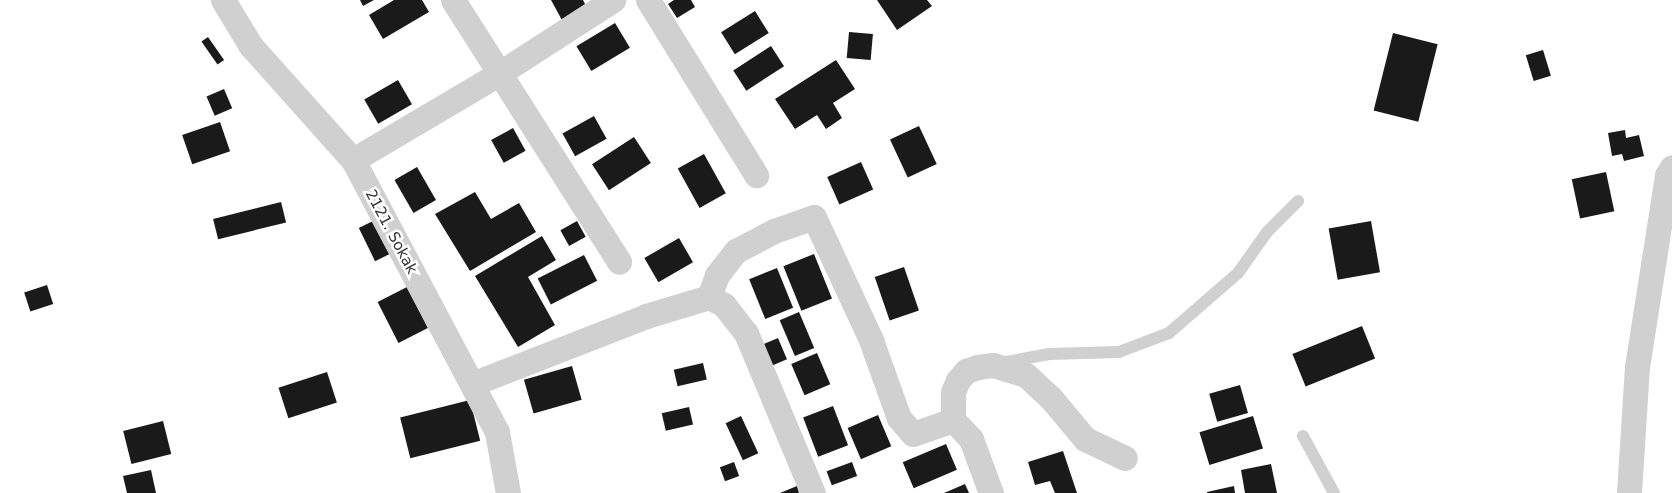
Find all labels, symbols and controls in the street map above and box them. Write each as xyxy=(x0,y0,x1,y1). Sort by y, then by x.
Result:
street label: 2121. Sokak xyxy=(361,187,421,277)

